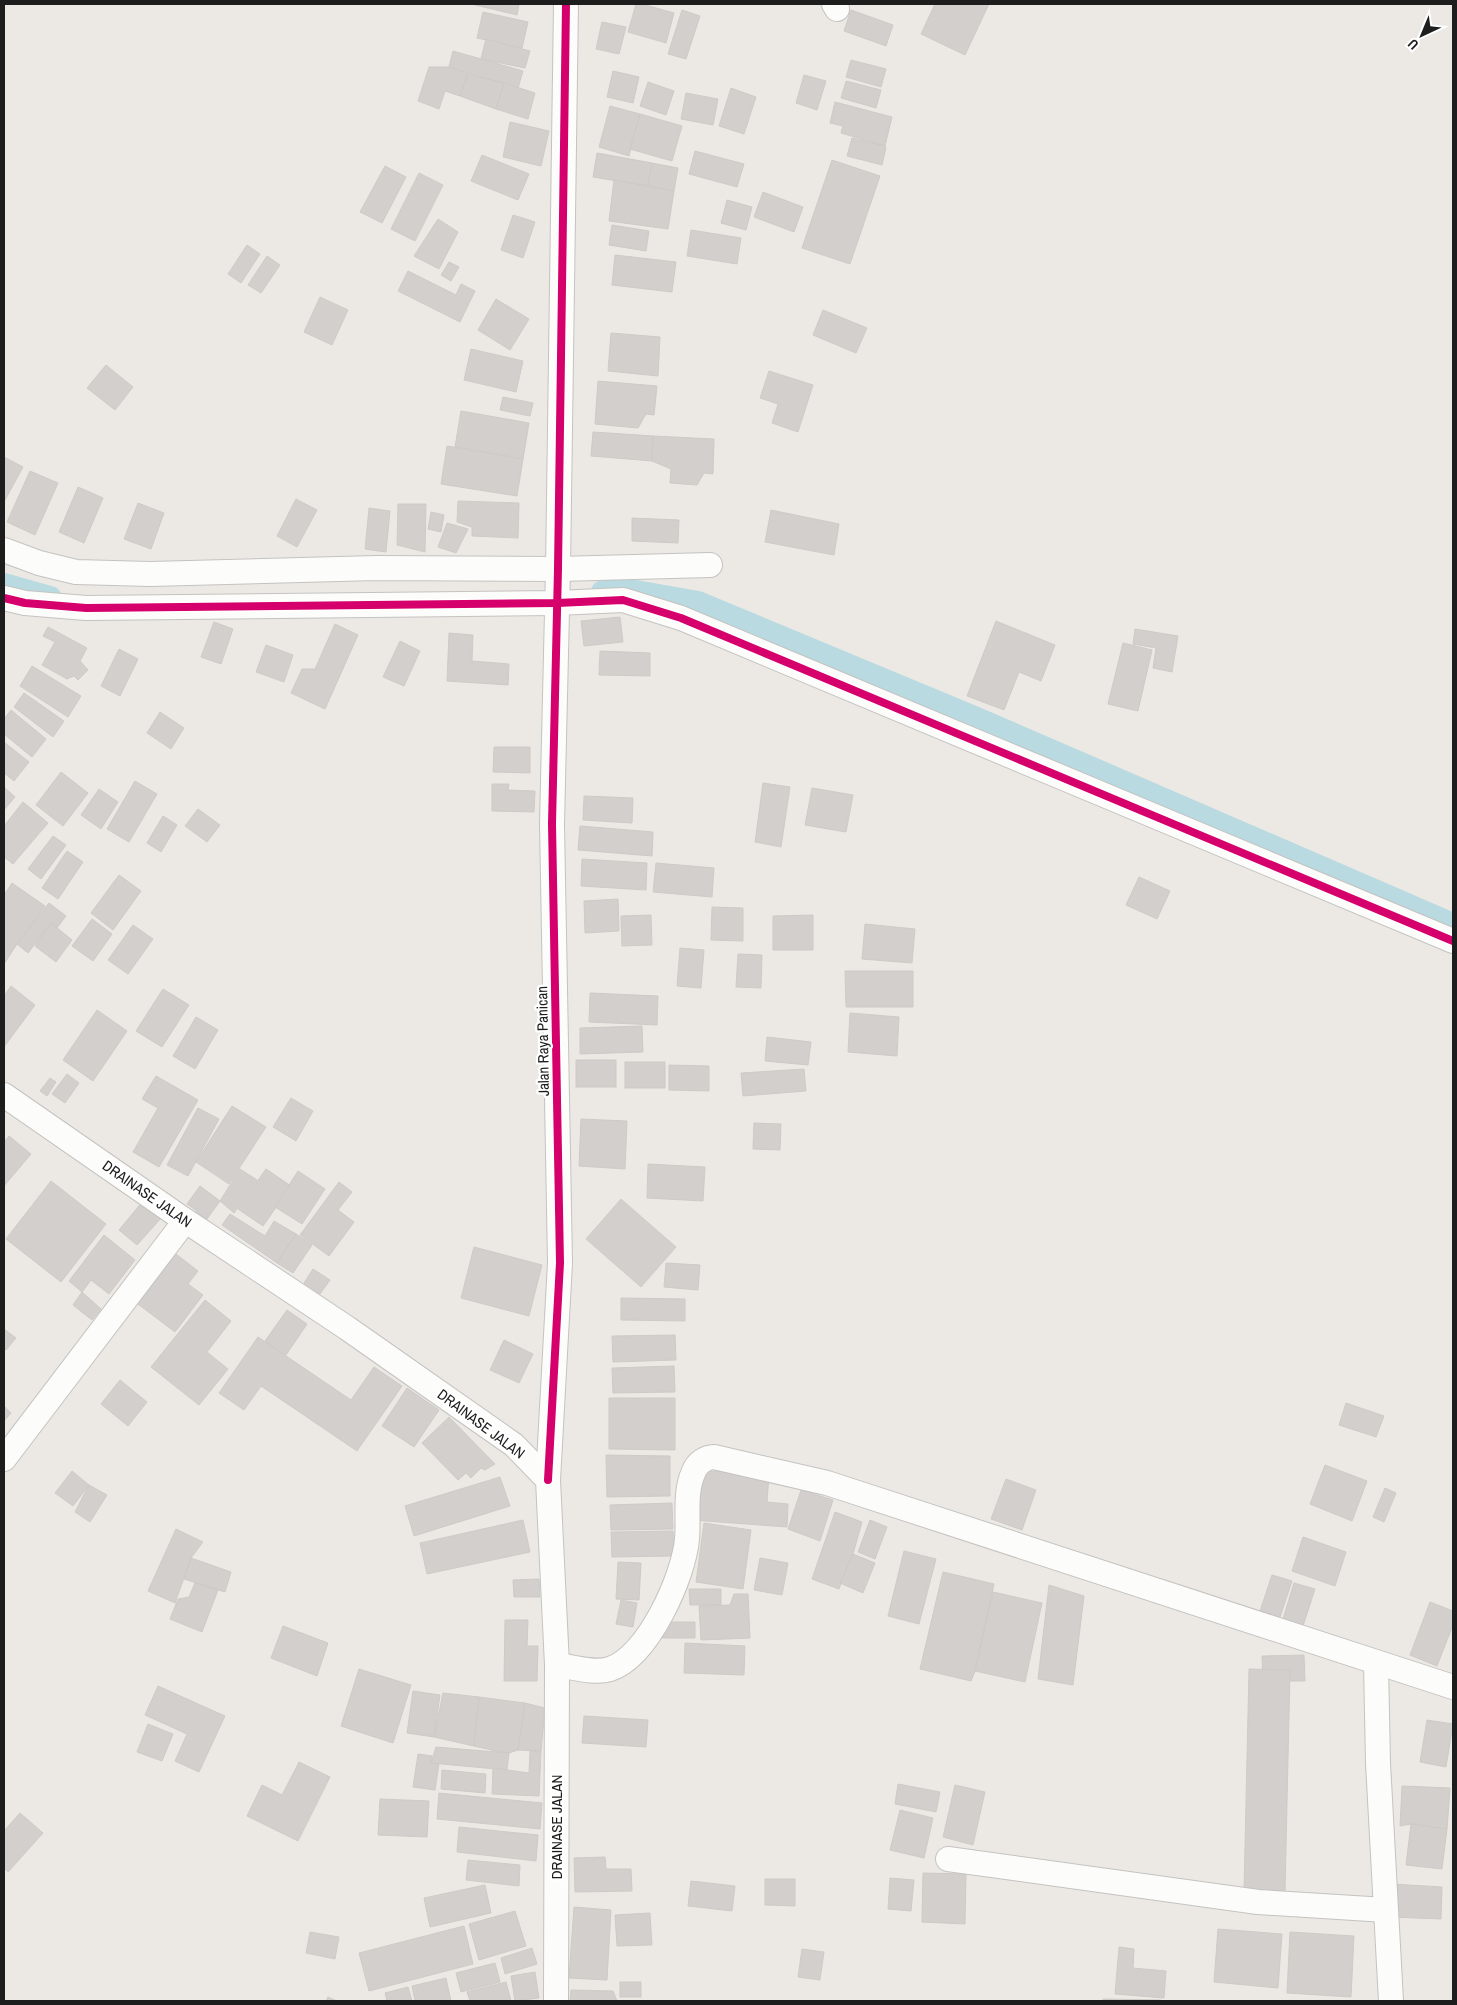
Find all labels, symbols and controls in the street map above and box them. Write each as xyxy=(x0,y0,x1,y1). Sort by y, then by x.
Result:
north arrow xyxy=(1397,10,1447,60)
text: U xyxy=(1404,35,1422,54)
street label: Jalan Raya Panican xyxy=(531,986,554,1096)
street label: DRAINASE JALAN xyxy=(98,1155,196,1232)
street label: DRAINASE JALAN xyxy=(433,1384,529,1463)
street label: DRAINASE JALAN xyxy=(546,1775,567,1879)

